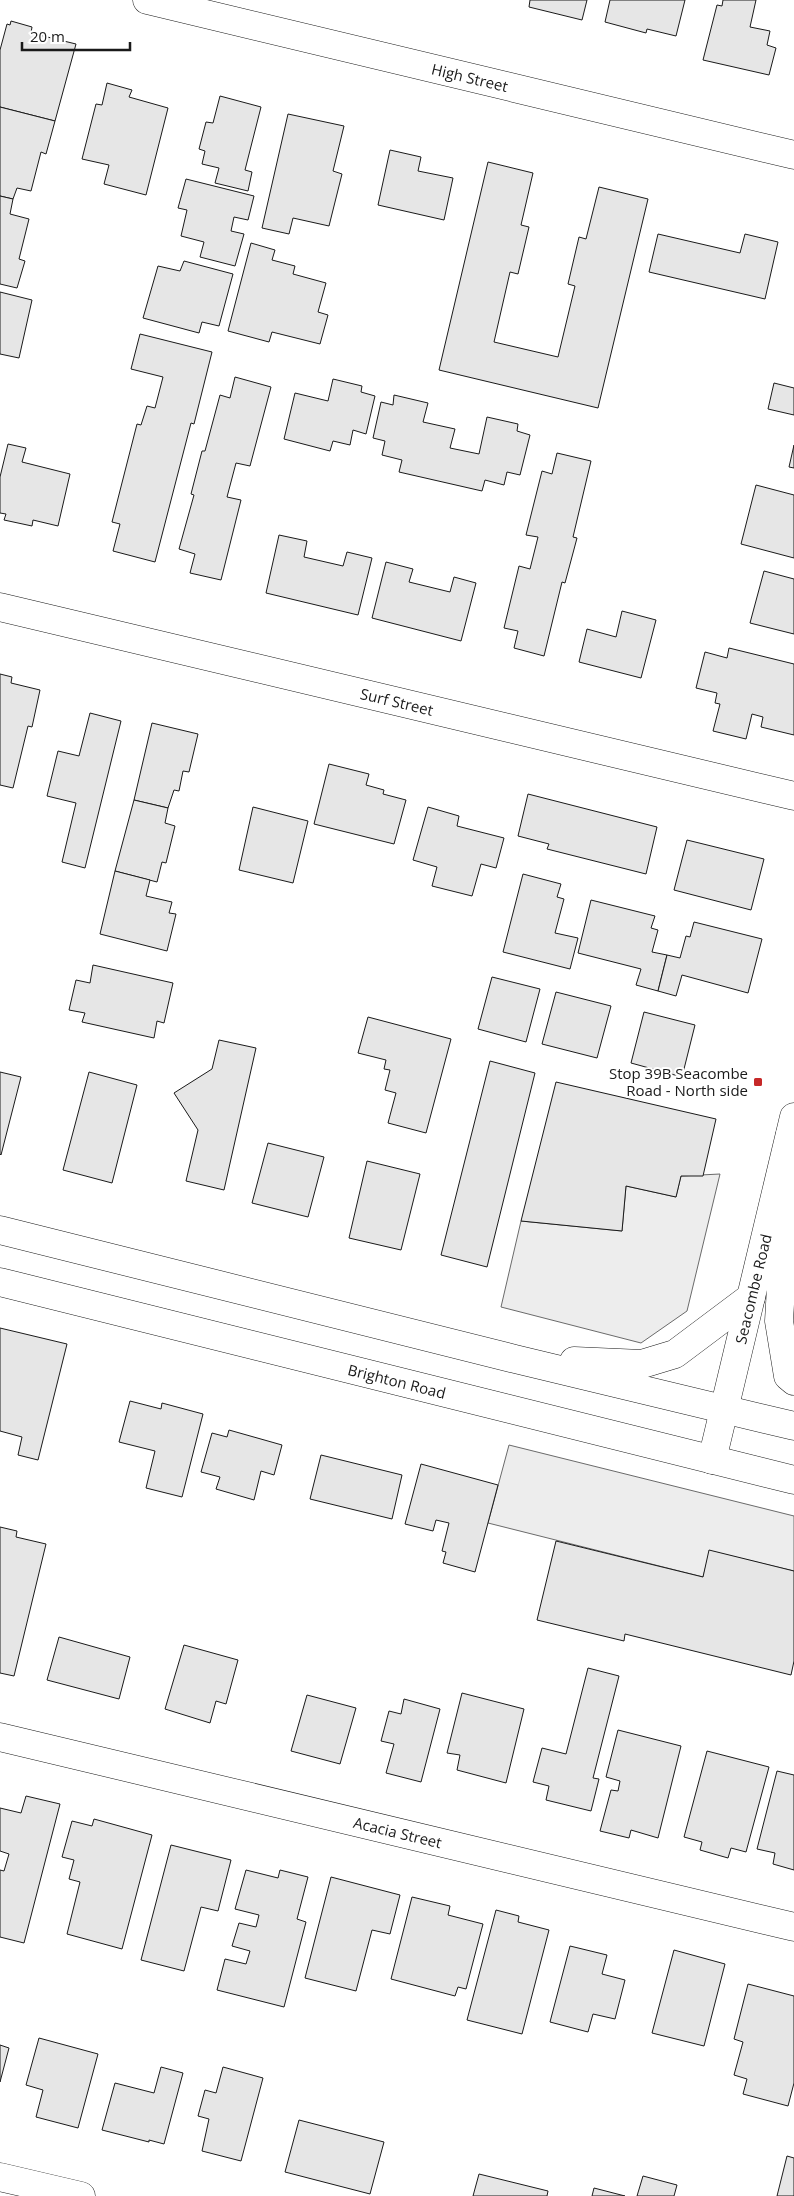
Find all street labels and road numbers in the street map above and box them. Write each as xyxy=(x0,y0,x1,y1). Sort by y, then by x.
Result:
street label: High Street xyxy=(430,59,510,96)
street label: Surf Street xyxy=(358,683,435,720)
street label: Seacombe Road xyxy=(730,1232,776,1346)
street label: Brighton Road xyxy=(346,1359,448,1403)
street label: Acacia Street xyxy=(352,1812,444,1852)

